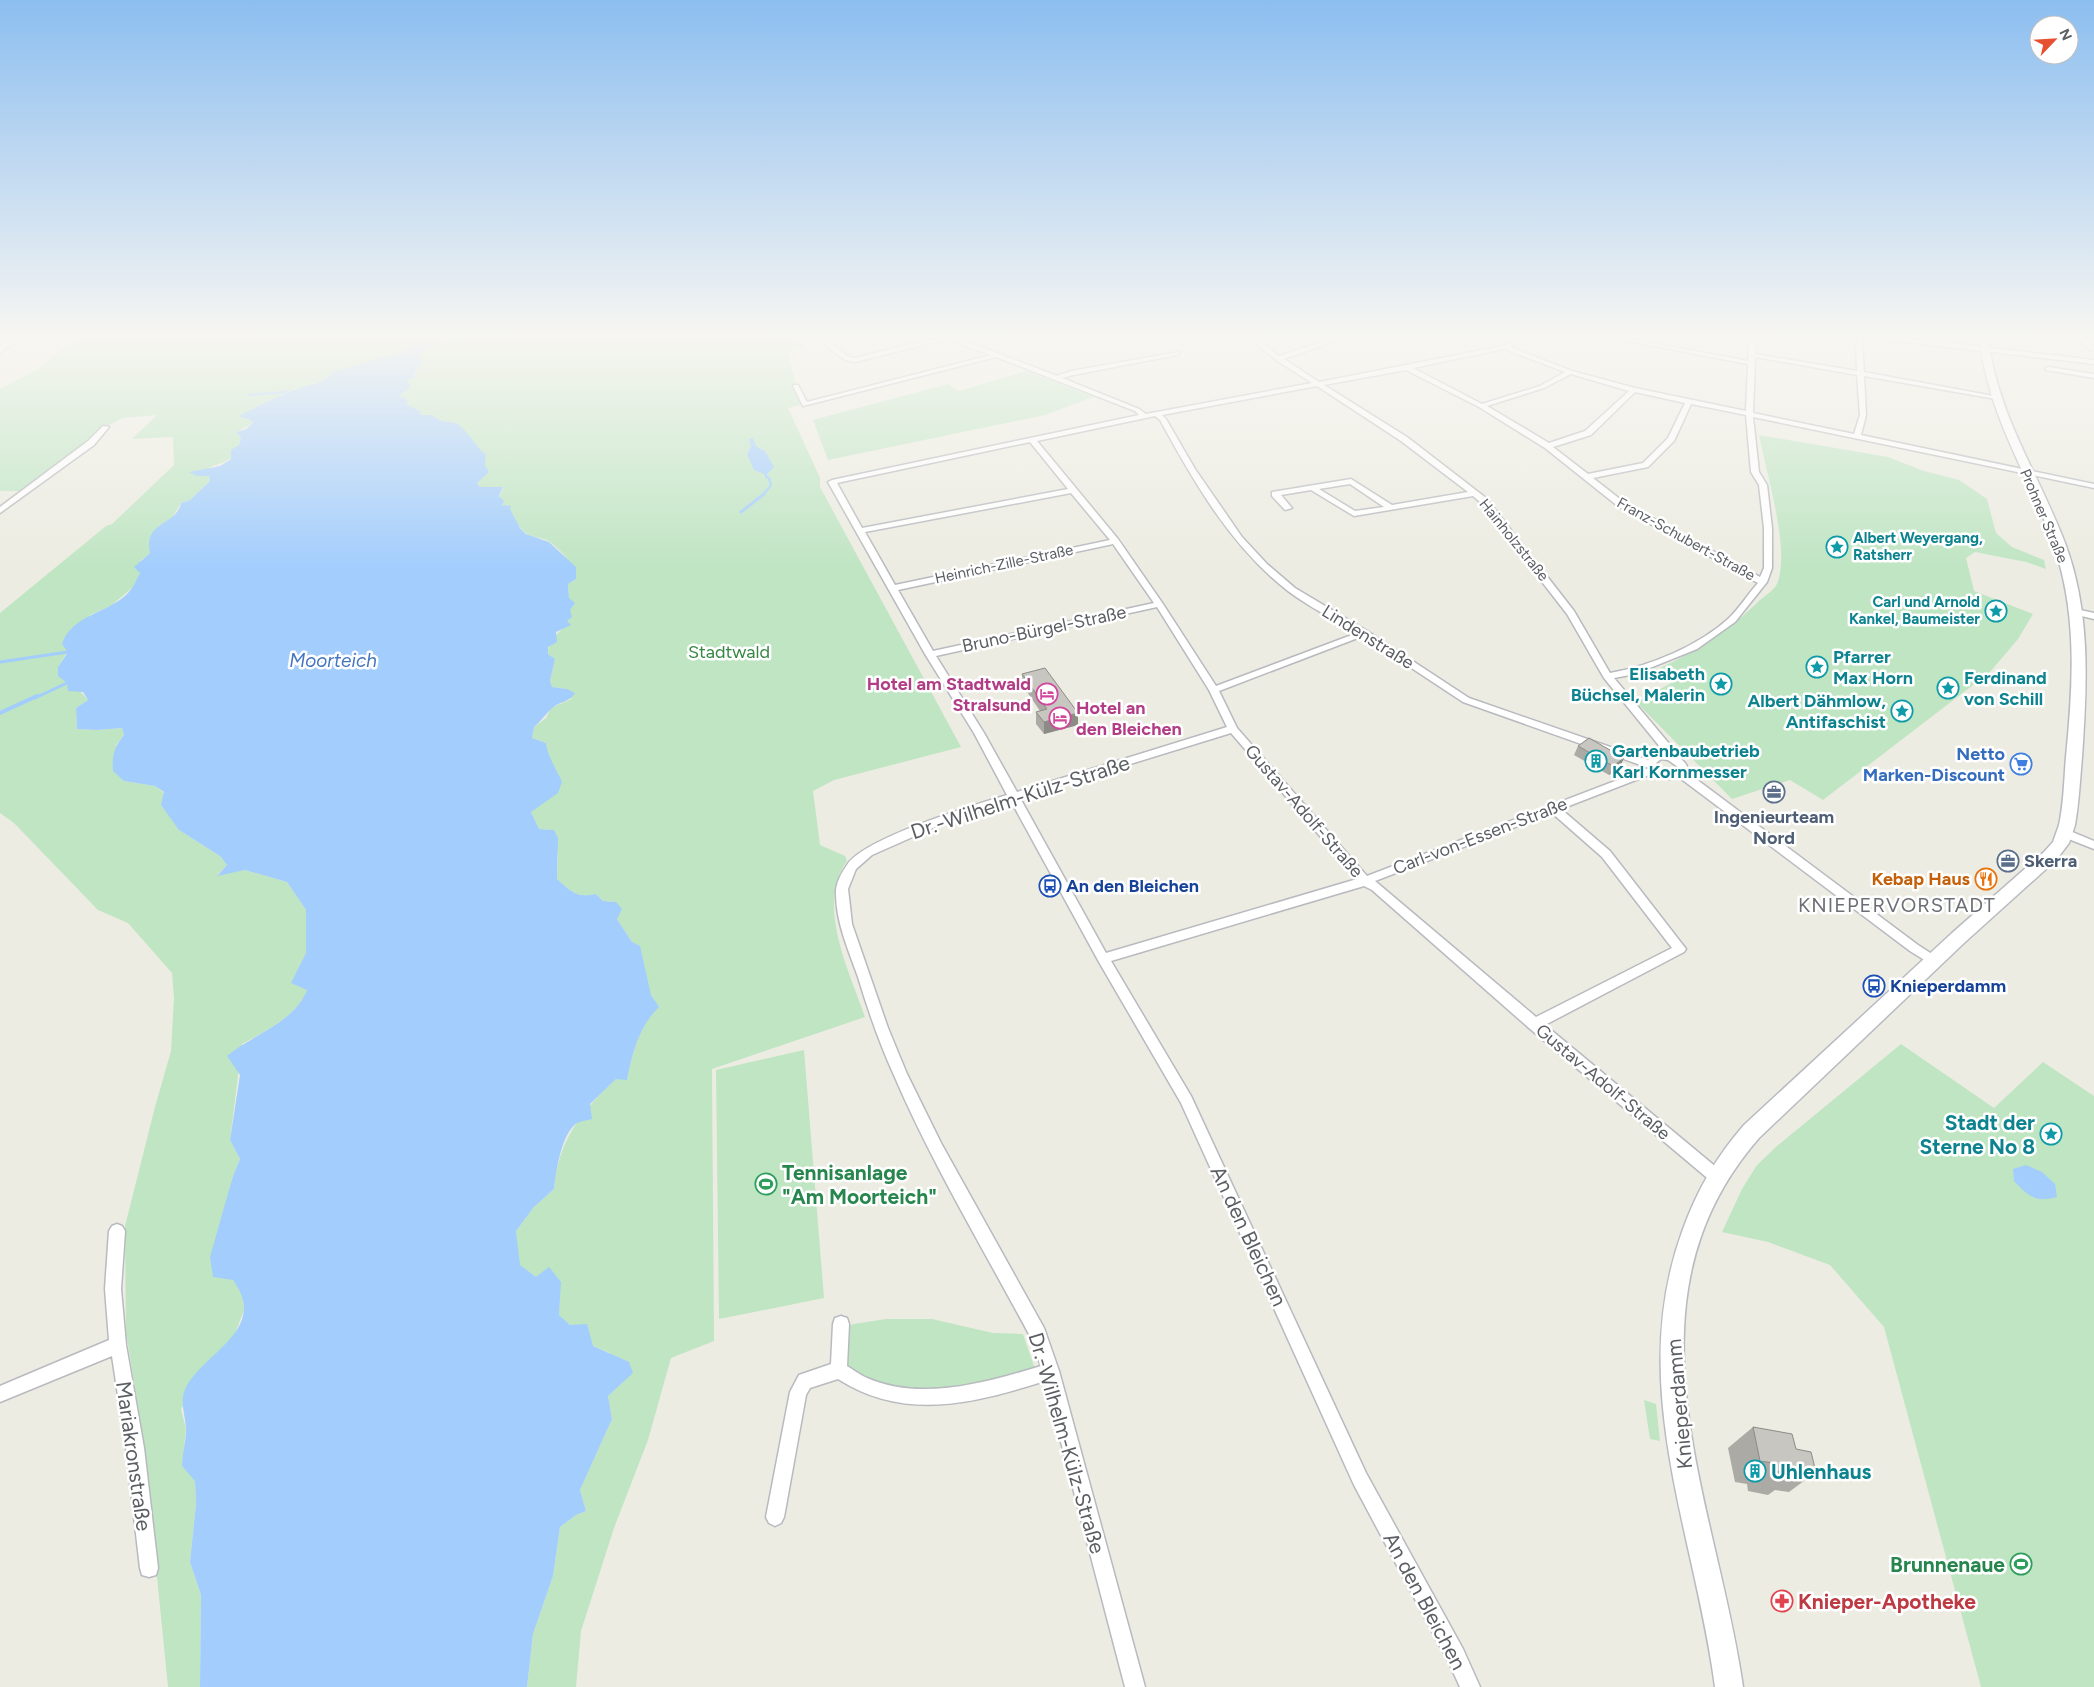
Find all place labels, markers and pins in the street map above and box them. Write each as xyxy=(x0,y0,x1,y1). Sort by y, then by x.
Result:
place label: Albert Weyergang, Ratsherr xyxy=(1853,529,1983,564)
place icon: Albert Weyergang, Ratsherr xyxy=(1825,535,1849,559)
place label: Carl und Arnold Kankel, Baumeister xyxy=(1849,593,1980,628)
place icon: Carl und Arnold Kankel, Baumeister xyxy=(1984,599,2008,623)
place label: Pfarrer Max Horn xyxy=(1833,646,1913,689)
place icon: Pfarrer Max Horn xyxy=(1805,655,1829,679)
place label: Elisabeth Büchsel, Malerin xyxy=(1571,663,1705,706)
place label: Ferdinand von Schill xyxy=(1964,667,2047,710)
place icon: Elisabeth Büchsel, Malerin xyxy=(1709,672,1733,696)
place label: Hotel am Stadtwald Stralsund xyxy=(867,673,1031,716)
place icon: Ferdinand von Schill xyxy=(1936,676,1960,700)
hotel icon: Hotel am Stadtwald Stralsund xyxy=(1035,682,1059,706)
place label: Albert Dähmlow, Antifaschist xyxy=(1747,690,1886,733)
place label: Hotel an den Bleichen xyxy=(1076,697,1182,740)
place icon: Albert Dähmlow, Antifaschist xyxy=(1890,699,1914,723)
hotel icon: Hotel an den Bleichen xyxy=(1048,706,1072,730)
place label: Gartenbaubetrieb Karl Kornmesser xyxy=(1612,740,1760,783)
place label: Netto Marken-Discount xyxy=(1863,743,2005,786)
building icon: Gartenbaubetrieb Karl Kornmesser xyxy=(1584,749,1608,773)
supermarket icon: Netto Marken-Discount xyxy=(2009,752,2033,776)
office icon: Ingenieurteam Nord xyxy=(1762,780,1786,804)
place label: Ingenieurteam Nord xyxy=(1714,806,1834,849)
office icon: Skerra xyxy=(1996,849,2020,873)
place label: Skerra xyxy=(2024,850,2077,872)
restaurant icon: Kebap Haus xyxy=(1974,867,1998,891)
place label: Kebap Haus xyxy=(1871,868,1971,890)
bus stop icon: An den Bleichen xyxy=(1038,874,1062,898)
place label: An den Bleichen xyxy=(1066,875,1199,897)
bus stop icon: Knieperdamm xyxy=(1862,974,1886,998)
place label: Knieperdamm xyxy=(1890,975,2006,997)
place label: Stadt der Sterne No 8 xyxy=(1920,1110,2035,1159)
place icon: Stadt der Sterne No 8 xyxy=(2039,1122,2063,1146)
place label: Tennisanlage "Am Moorteich" xyxy=(782,1160,937,1209)
sports icon: Tennisanlage "Am Moorteich" xyxy=(754,1172,778,1196)
building icon: Uhlenhaus xyxy=(1743,1459,1767,1483)
place label: Uhlenhaus xyxy=(1771,1459,1872,1484)
place label: Brunnenaue xyxy=(1890,1552,2005,1577)
sports icon: Brunnenaue xyxy=(2009,1552,2033,1576)
pharmacy icon: Knieper-Apotheke xyxy=(1770,1589,1794,1613)
place label: Knieper-Apotheke xyxy=(1798,1589,1976,1614)

